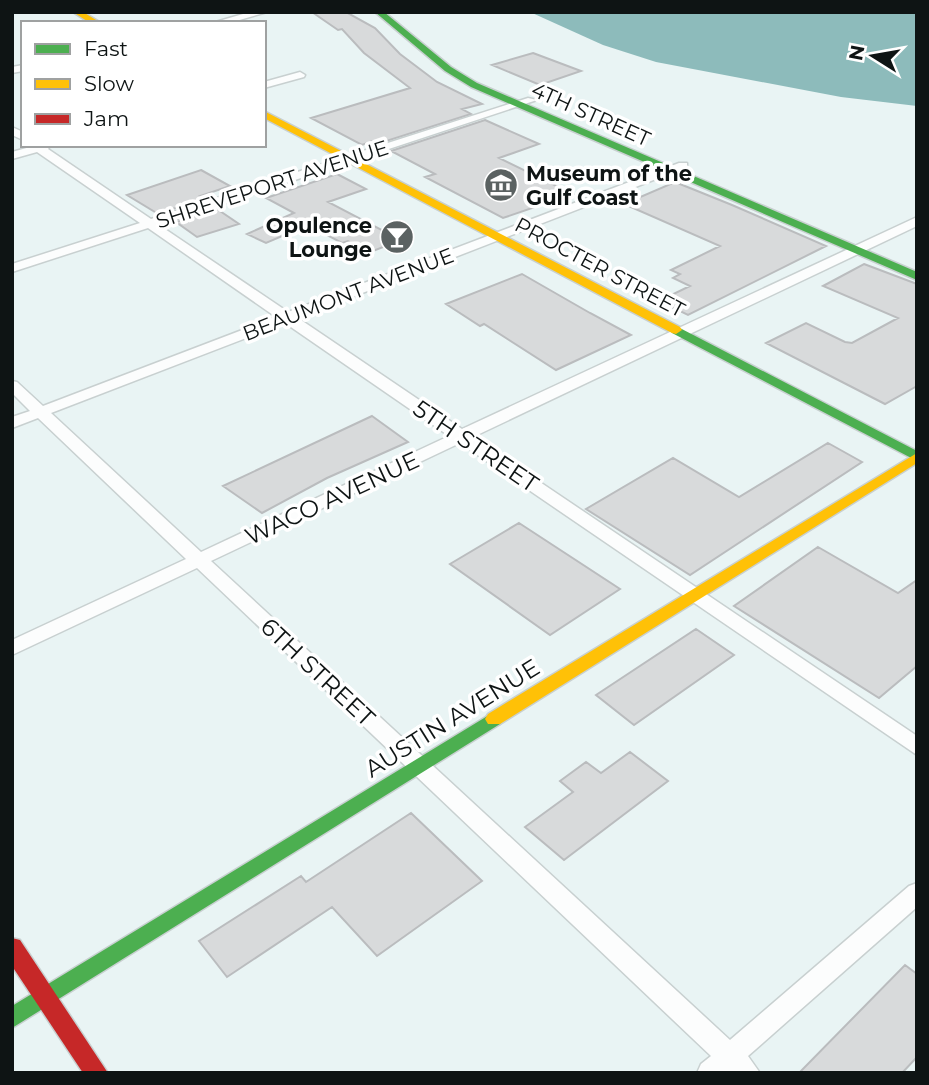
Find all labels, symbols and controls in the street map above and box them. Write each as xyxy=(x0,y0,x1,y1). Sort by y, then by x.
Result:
legend xyxy=(21,21,266,147)
north arrow xyxy=(838,21,908,91)
text: Fast xyxy=(84,36,128,61)
text: N xyxy=(844,43,870,63)
text: Slow xyxy=(84,71,134,96)
street label: 4TH STREET xyxy=(528,77,654,151)
text: Jam xyxy=(83,106,129,131)
street label: SHREVEPORT AVENUE xyxy=(153,135,391,233)
place label: Museum of the Gulf Coast xyxy=(526,161,692,210)
museum icon: Museum of the Gulf Coast xyxy=(482,166,520,204)
street label: PROCTER STREET xyxy=(511,212,689,322)
place label: Opulence Lounge xyxy=(266,213,372,262)
bar icon: Opulence Lounge xyxy=(378,218,416,256)
street label: BEAUMONT AVENUE xyxy=(239,242,457,346)
street label: 5TH STREET xyxy=(408,394,544,499)
street label: WACO AVENUE xyxy=(240,445,424,551)
street label: 6TH STREET xyxy=(255,612,381,732)
street label: AUSTIN AVENUE xyxy=(359,653,545,783)

